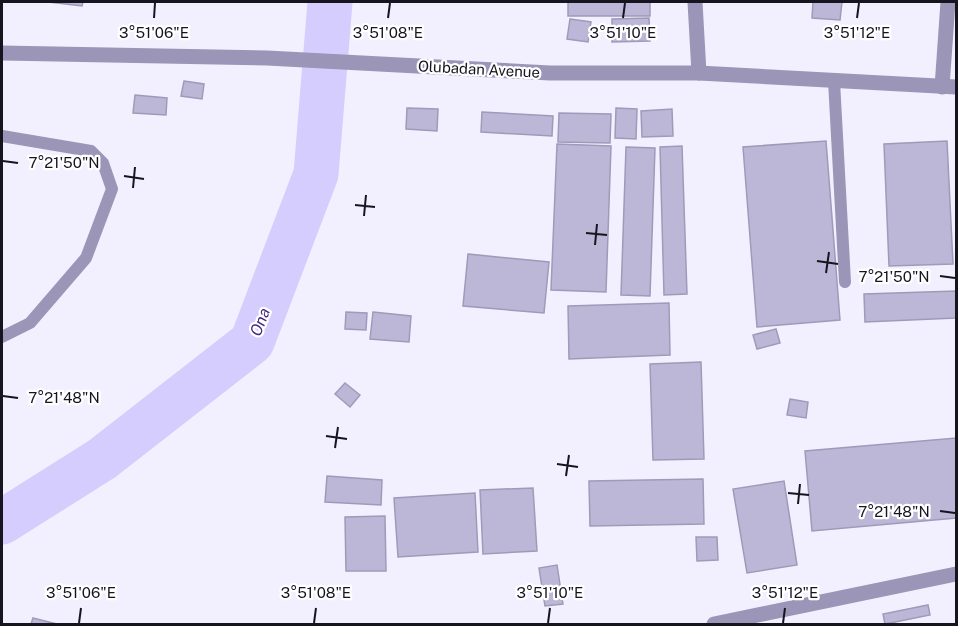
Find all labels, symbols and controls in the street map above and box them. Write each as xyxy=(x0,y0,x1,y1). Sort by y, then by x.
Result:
text: 3°51'06"E xyxy=(119,24,189,41)
text: 3°51'08"E xyxy=(353,24,423,41)
text: 3°51'10"E xyxy=(590,24,656,41)
text: 3°51'12"E xyxy=(824,24,890,41)
street label: Olubadan Avenue xyxy=(418,57,540,81)
text: 7°21'50"N xyxy=(28,154,100,171)
text: 7°21'50"N xyxy=(858,268,930,285)
water label: Ona xyxy=(246,305,274,339)
text: 7°21'48"N xyxy=(28,389,100,406)
text: 7°21'48"N xyxy=(858,503,930,520)
text: 3°51'06"E xyxy=(46,584,116,601)
text: 3°51'08"E xyxy=(281,584,351,601)
text: 3°51'10"E xyxy=(517,584,583,601)
text: 3°51'12"E xyxy=(752,584,818,601)

